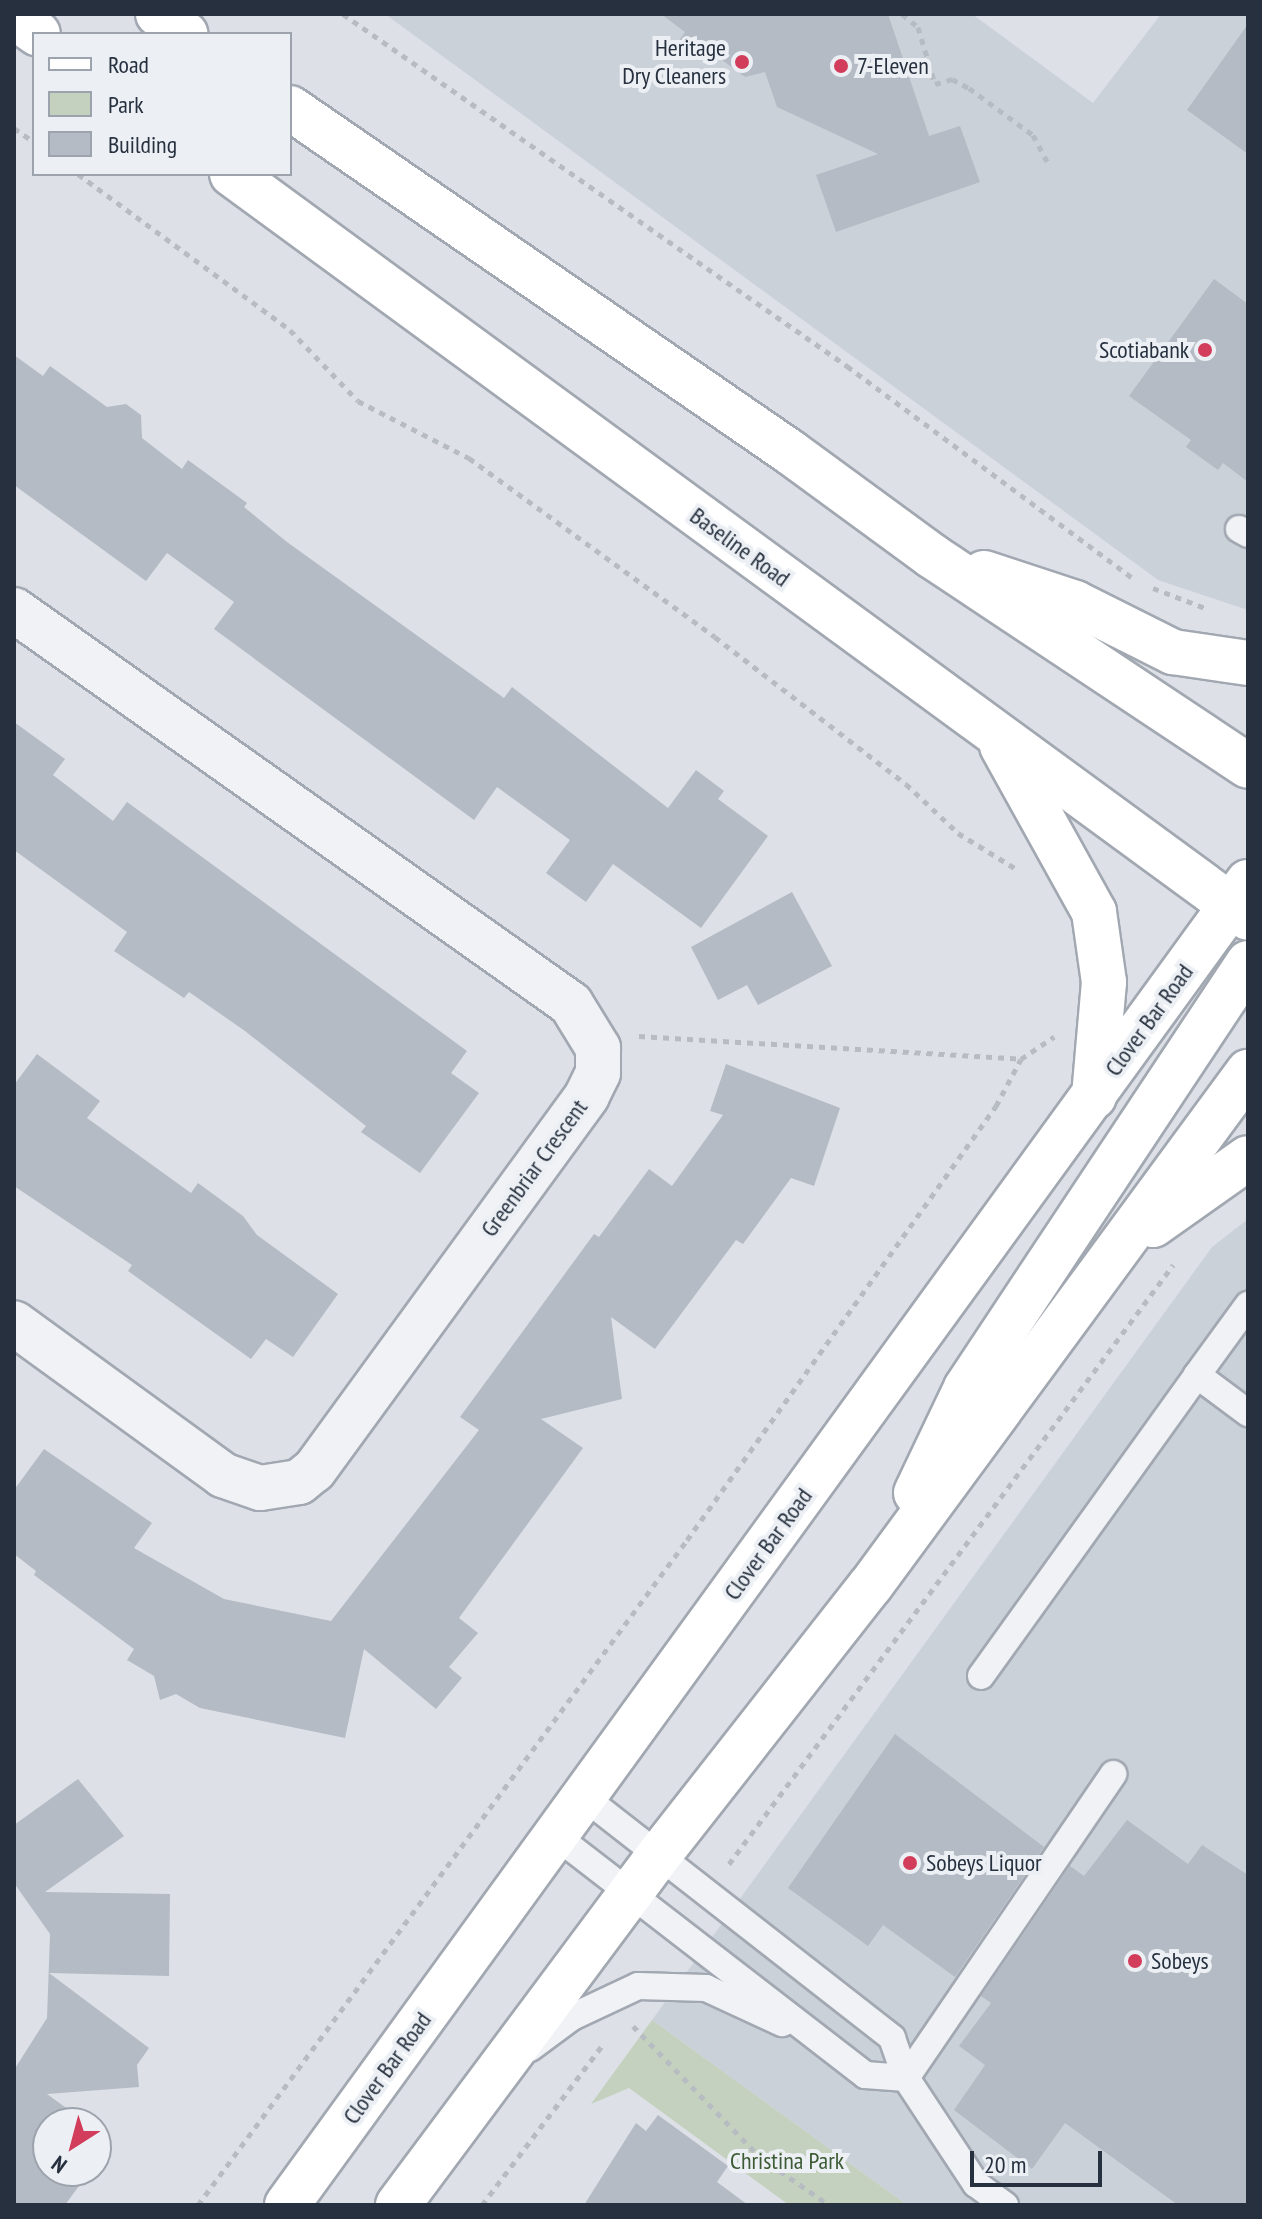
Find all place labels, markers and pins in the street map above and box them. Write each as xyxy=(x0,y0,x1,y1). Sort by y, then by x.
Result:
place label: Heritage Dry Cleaners xyxy=(621,34,726,90)
place label: 7-Eleven xyxy=(857,52,929,80)
marker: Heritage Dry Cleaners xyxy=(733,53,751,71)
marker: 7-Eleven xyxy=(832,57,850,75)
place label: Scotiabank xyxy=(1099,336,1189,364)
marker: Scotiabank xyxy=(1196,341,1214,359)
place label: Sobeys Liquor xyxy=(926,1849,1042,1877)
marker: Sobeys Liquor xyxy=(901,1854,919,1872)
place label: Sobeys xyxy=(1151,1947,1209,1975)
marker: Sobeys xyxy=(1126,1952,1144,1970)

